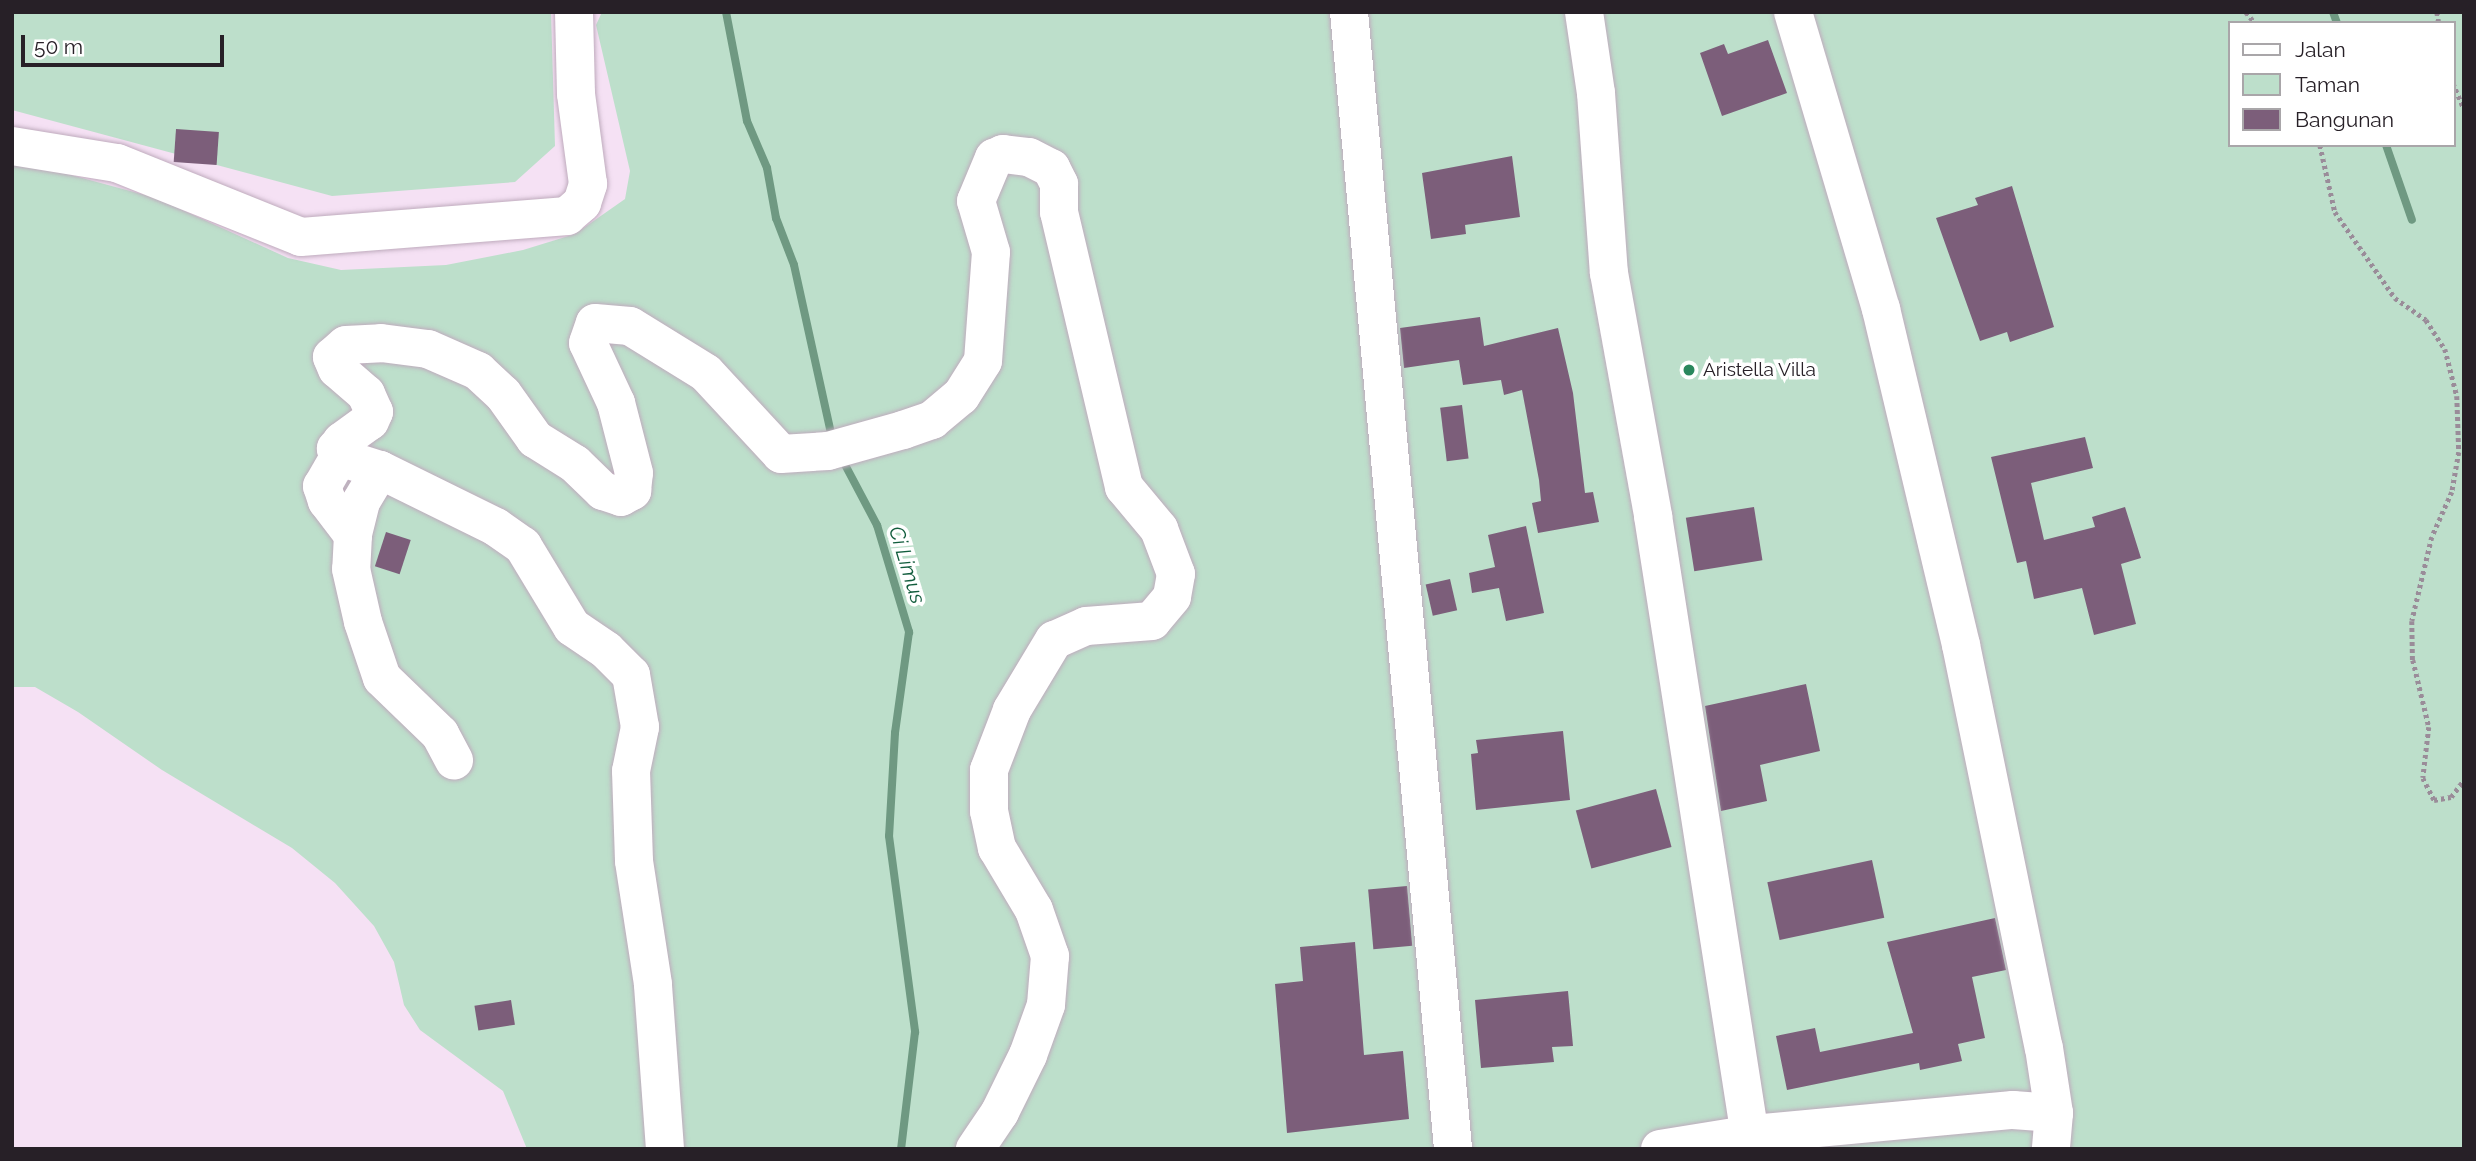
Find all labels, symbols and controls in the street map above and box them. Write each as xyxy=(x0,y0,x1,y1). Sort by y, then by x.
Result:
scale bar xyxy=(24,21,228,65)
legend xyxy=(2228,21,2455,147)
text: 50 m xyxy=(34,34,83,59)
text: Jalan xyxy=(2295,37,2346,62)
text: Taman xyxy=(2295,72,2360,97)
text: Bangunan xyxy=(2295,107,2394,132)
place label: Aristella Villa xyxy=(1703,359,1816,381)
marker: Aristella Villa xyxy=(1681,362,1697,378)
water label: Ci Limus xyxy=(883,523,931,607)

